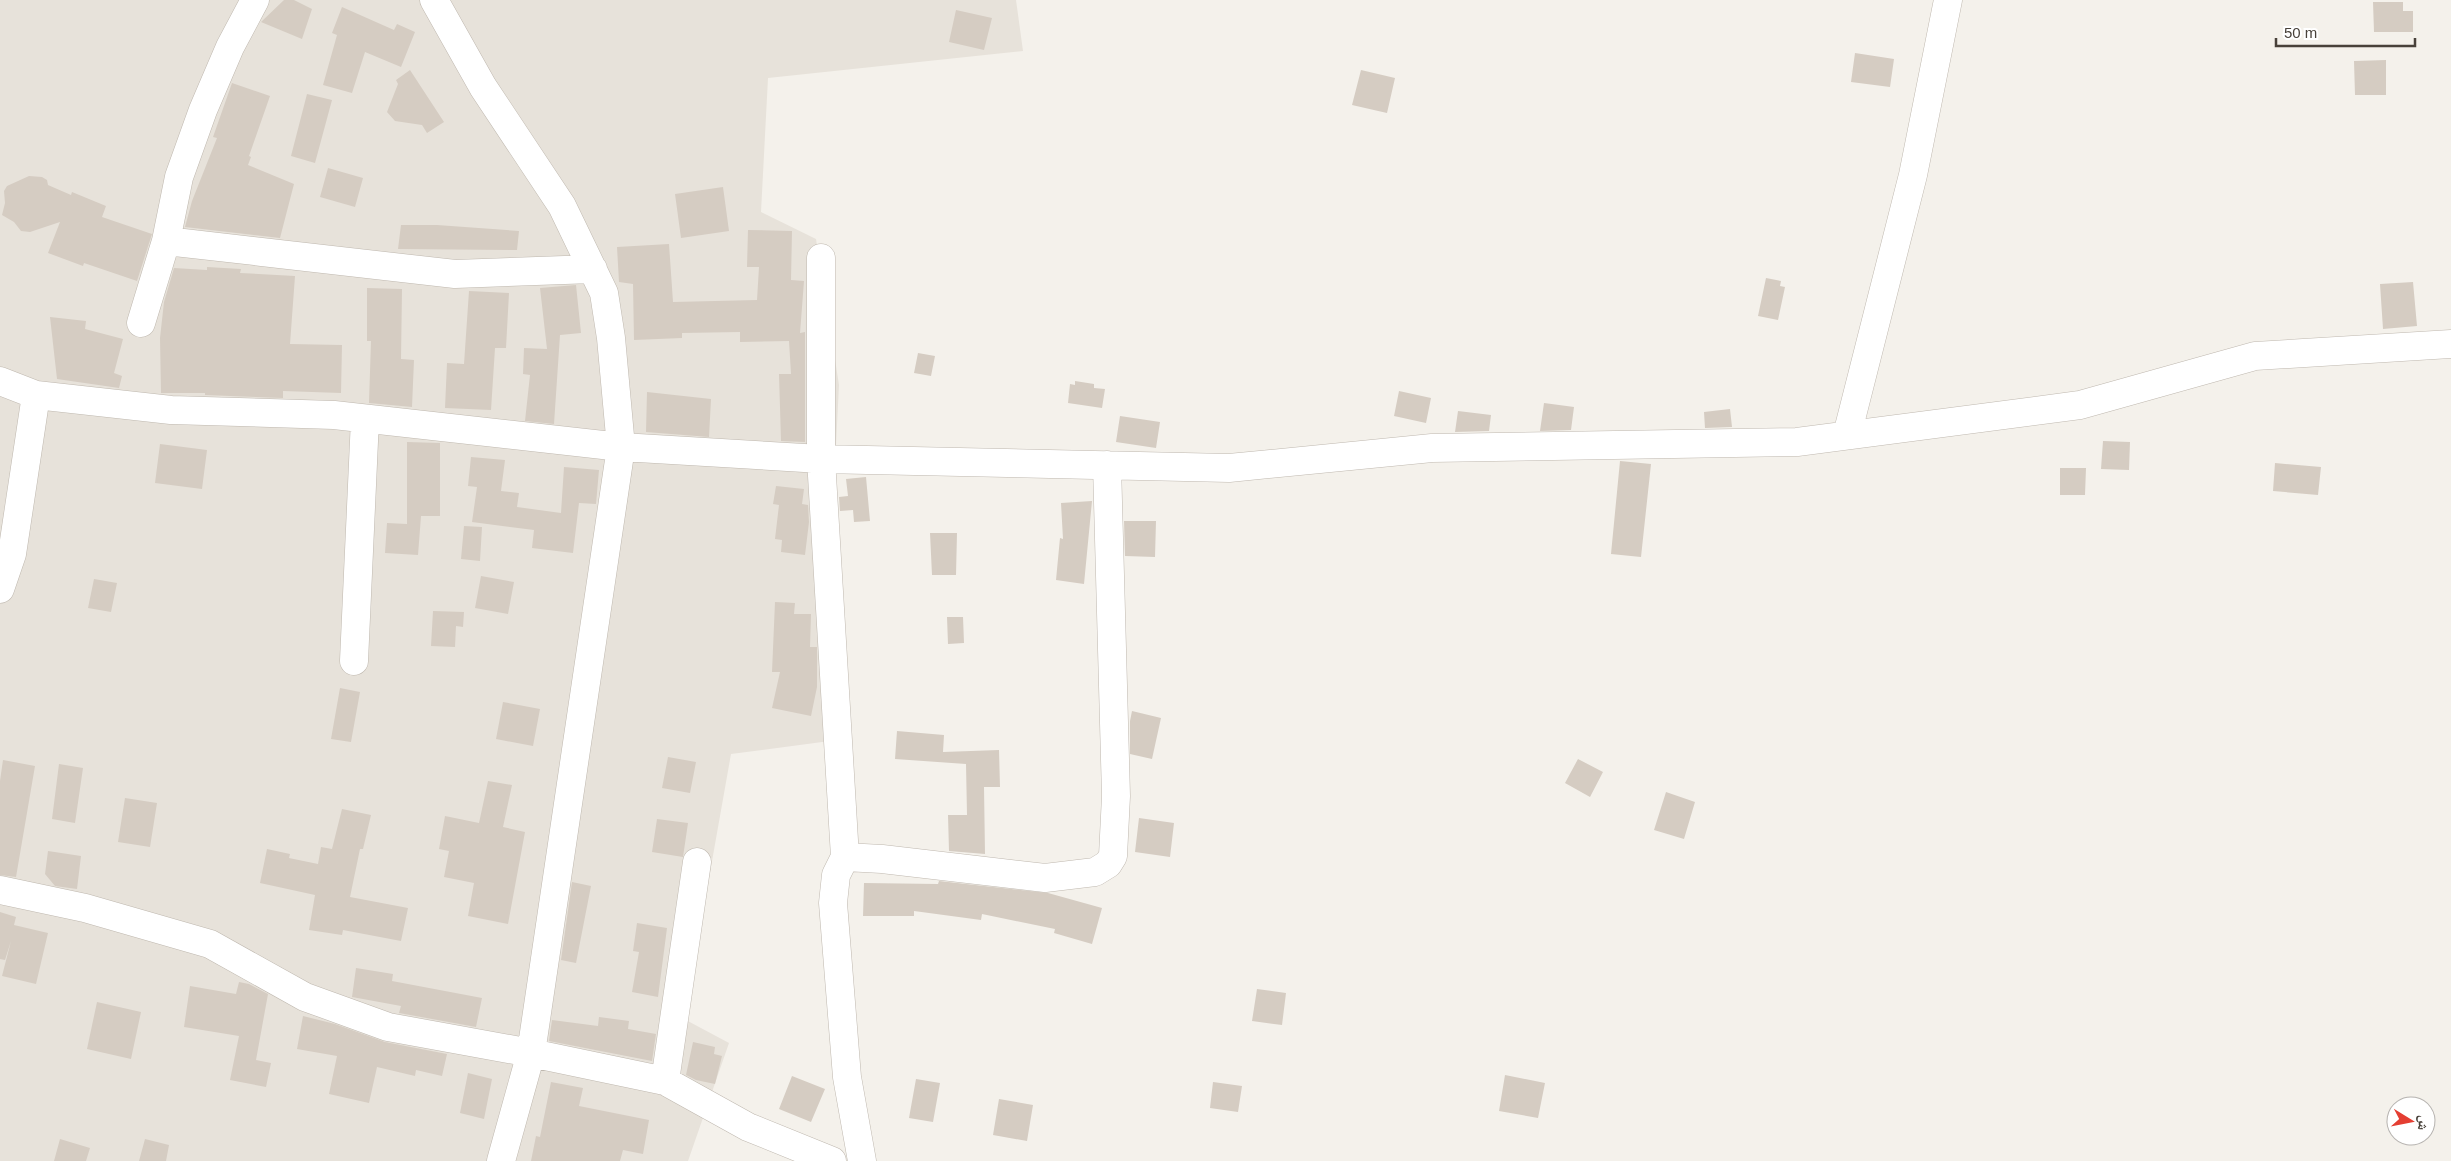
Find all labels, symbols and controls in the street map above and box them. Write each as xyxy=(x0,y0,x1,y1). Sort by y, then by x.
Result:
scale bar xyxy=(2276,15,2415,47)
text: 50 m xyxy=(2284,24,2317,41)
north arrow xyxy=(2386,1096,2436,1146)
text: ش xyxy=(2414,1114,2433,1132)

